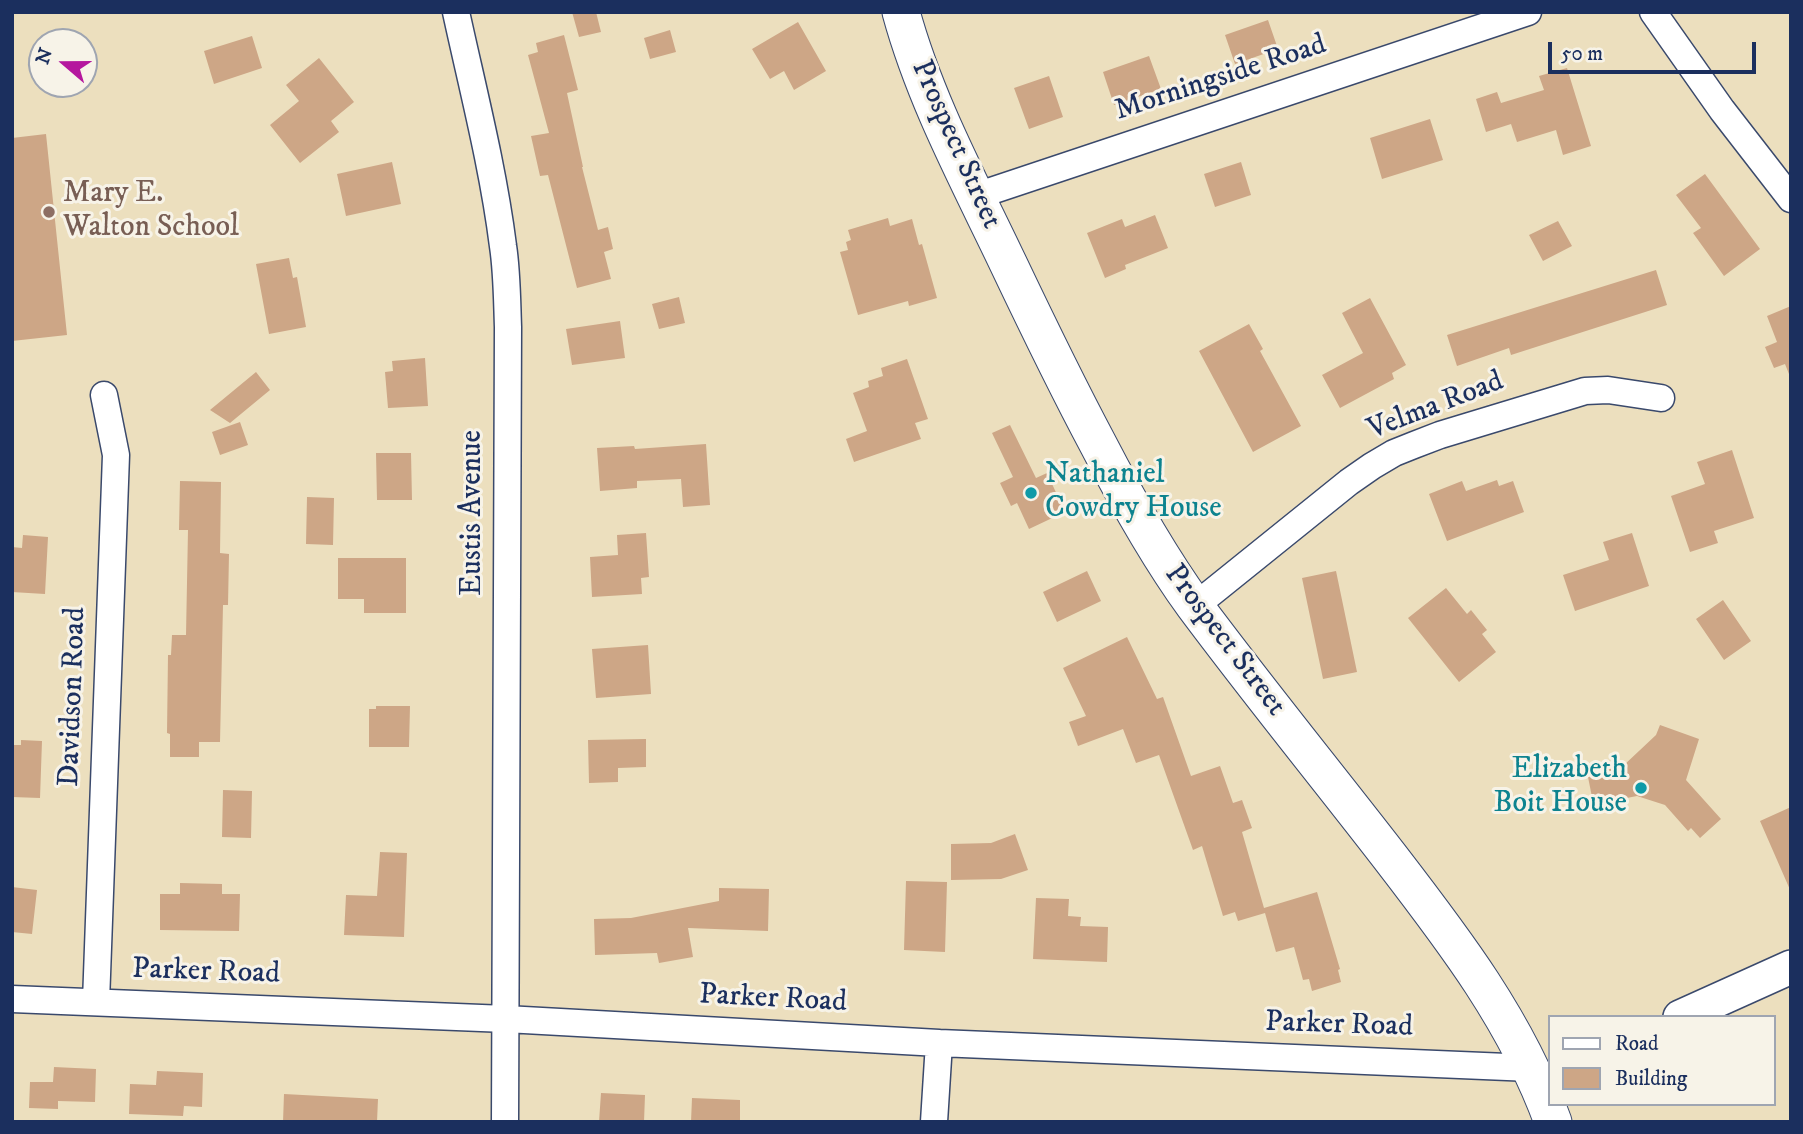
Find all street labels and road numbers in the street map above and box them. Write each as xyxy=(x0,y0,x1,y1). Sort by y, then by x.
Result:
street label: Morningside Road xyxy=(1111,28,1331,130)
street label: Prospect Street xyxy=(902,55,1008,235)
street label: Velma Road xyxy=(1363,365,1509,449)
street label: Eustis Avenue xyxy=(456,430,492,596)
street label: Prospect Street xyxy=(1155,558,1293,724)
street label: Davidson Road xyxy=(53,607,95,787)
street label: Parker Road xyxy=(131,952,281,994)
street label: Parker Road xyxy=(698,978,848,1022)
street label: Parker Road xyxy=(1264,1005,1414,1047)

